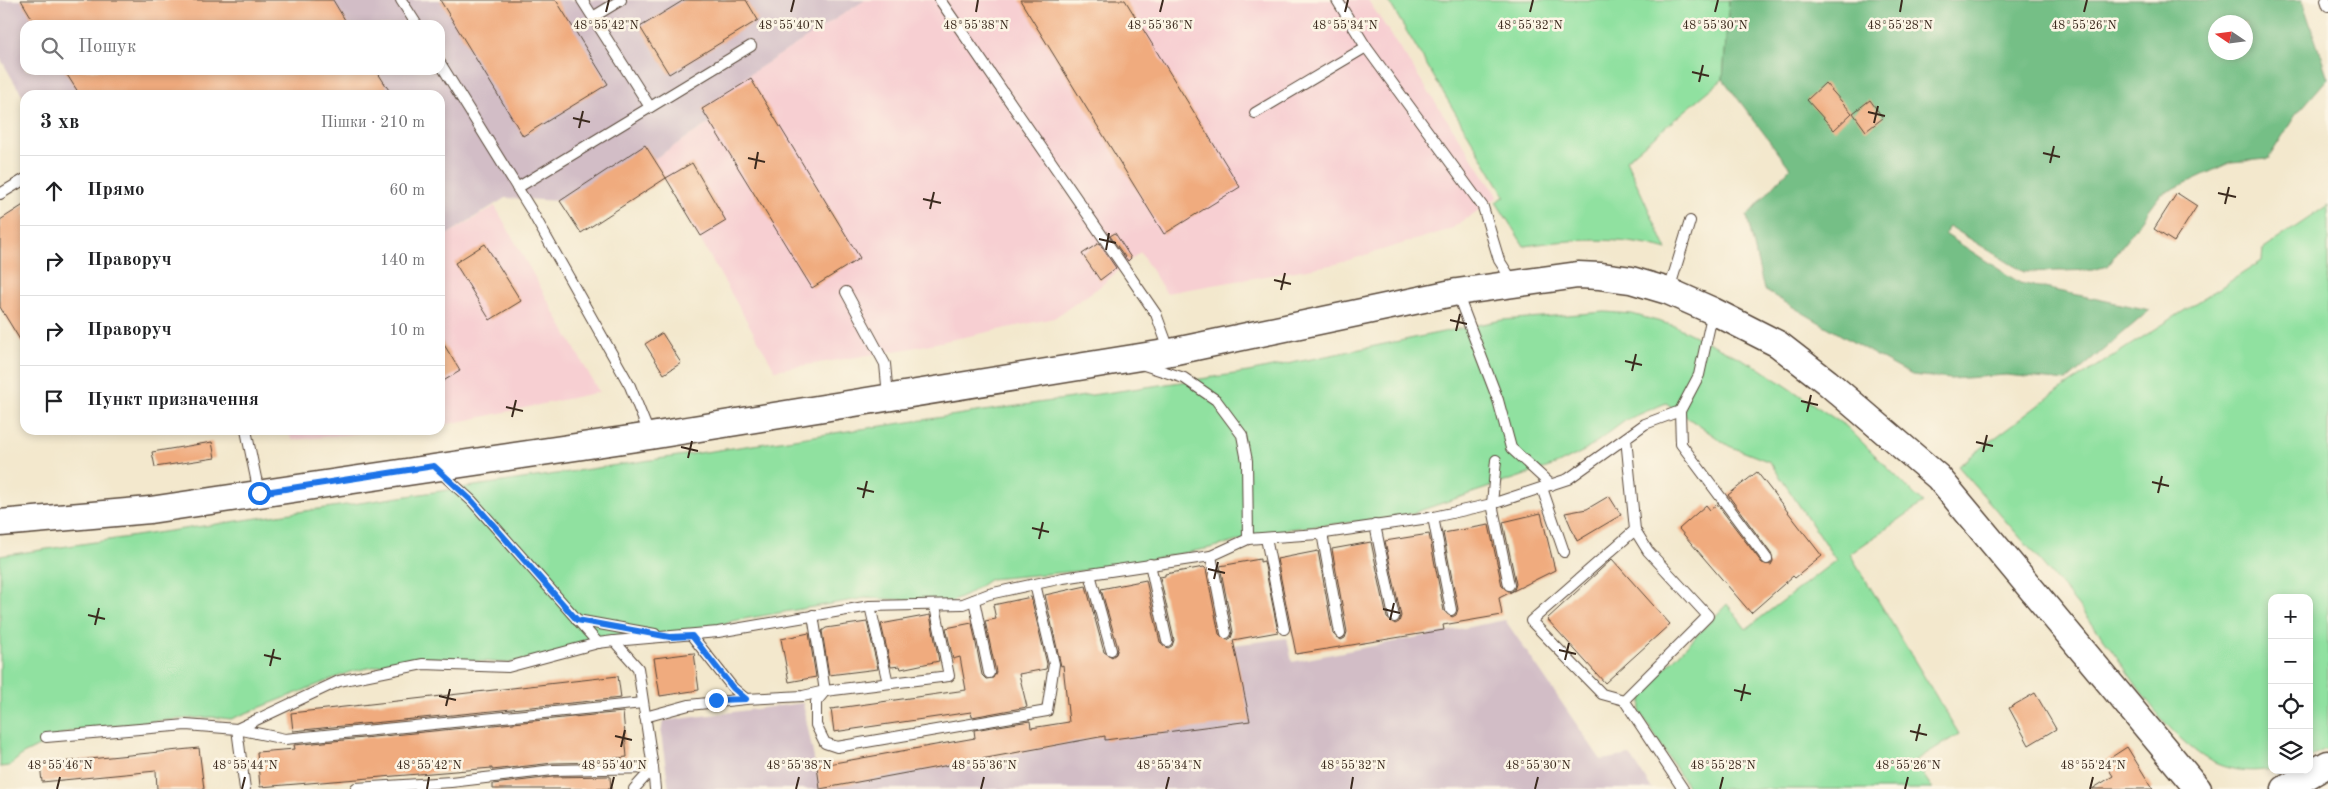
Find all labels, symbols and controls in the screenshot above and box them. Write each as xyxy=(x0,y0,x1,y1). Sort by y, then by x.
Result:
north arrow xyxy=(2208,15,2253,60)
text: 48°55'42"N xyxy=(573,19,639,32)
text: 48°55'40"N xyxy=(758,19,824,32)
text: 48°55'38"N xyxy=(943,19,1009,32)
text: 48°55'36"N xyxy=(1127,19,1193,32)
text: 48°55'34"N xyxy=(1312,19,1378,32)
text: 48°55'32"N xyxy=(1497,19,1563,32)
text: 48°55'30"N xyxy=(1682,19,1748,32)
text: 48°55'28"N xyxy=(1867,19,1933,32)
text: 48°55'26"N xyxy=(2051,19,2117,32)
search box xyxy=(20,20,445,75)
icon: search xyxy=(38,34,66,62)
text: Пошук xyxy=(78,38,136,57)
text: 3 хв xyxy=(40,112,79,133)
text: Пішки · 210 m xyxy=(321,115,425,131)
icon: ahead xyxy=(40,177,68,205)
text: Прямо xyxy=(87,181,145,200)
text: 60 m xyxy=(389,183,425,199)
icon: right xyxy=(40,247,68,275)
text: Праворуч xyxy=(87,251,172,270)
text: 140 m xyxy=(380,253,425,269)
icon: right xyxy=(40,317,68,345)
text: Праворуч xyxy=(87,321,172,340)
text: 10 m xyxy=(389,323,425,339)
icon: arrive xyxy=(40,387,68,415)
text: Пункт призначення xyxy=(87,391,259,410)
route start xyxy=(248,482,271,505)
map controls xyxy=(2268,594,2313,774)
button: + xyxy=(2268,594,2313,639)
button: − xyxy=(2268,639,2313,684)
button: locate xyxy=(2268,684,2313,729)
route end xyxy=(705,689,728,712)
button: layers xyxy=(2268,729,2313,774)
text: 48°55'46"N xyxy=(27,759,93,772)
text: 48°55'44"N xyxy=(212,759,278,772)
text: 48°55'42"N xyxy=(396,759,462,772)
text: 48°55'40"N xyxy=(581,759,647,772)
text: 48°55'38"N xyxy=(766,759,832,772)
text: 48°55'36"N xyxy=(951,759,1017,772)
text: 48°55'34"N xyxy=(1136,759,1202,772)
text: 48°55'32"N xyxy=(1320,759,1386,772)
text: 48°55'30"N xyxy=(1505,759,1571,772)
text: 48°55'28"N xyxy=(1690,759,1756,772)
text: 48°55'26"N xyxy=(1875,759,1941,772)
text: 48°55'24"N xyxy=(2060,759,2126,772)

